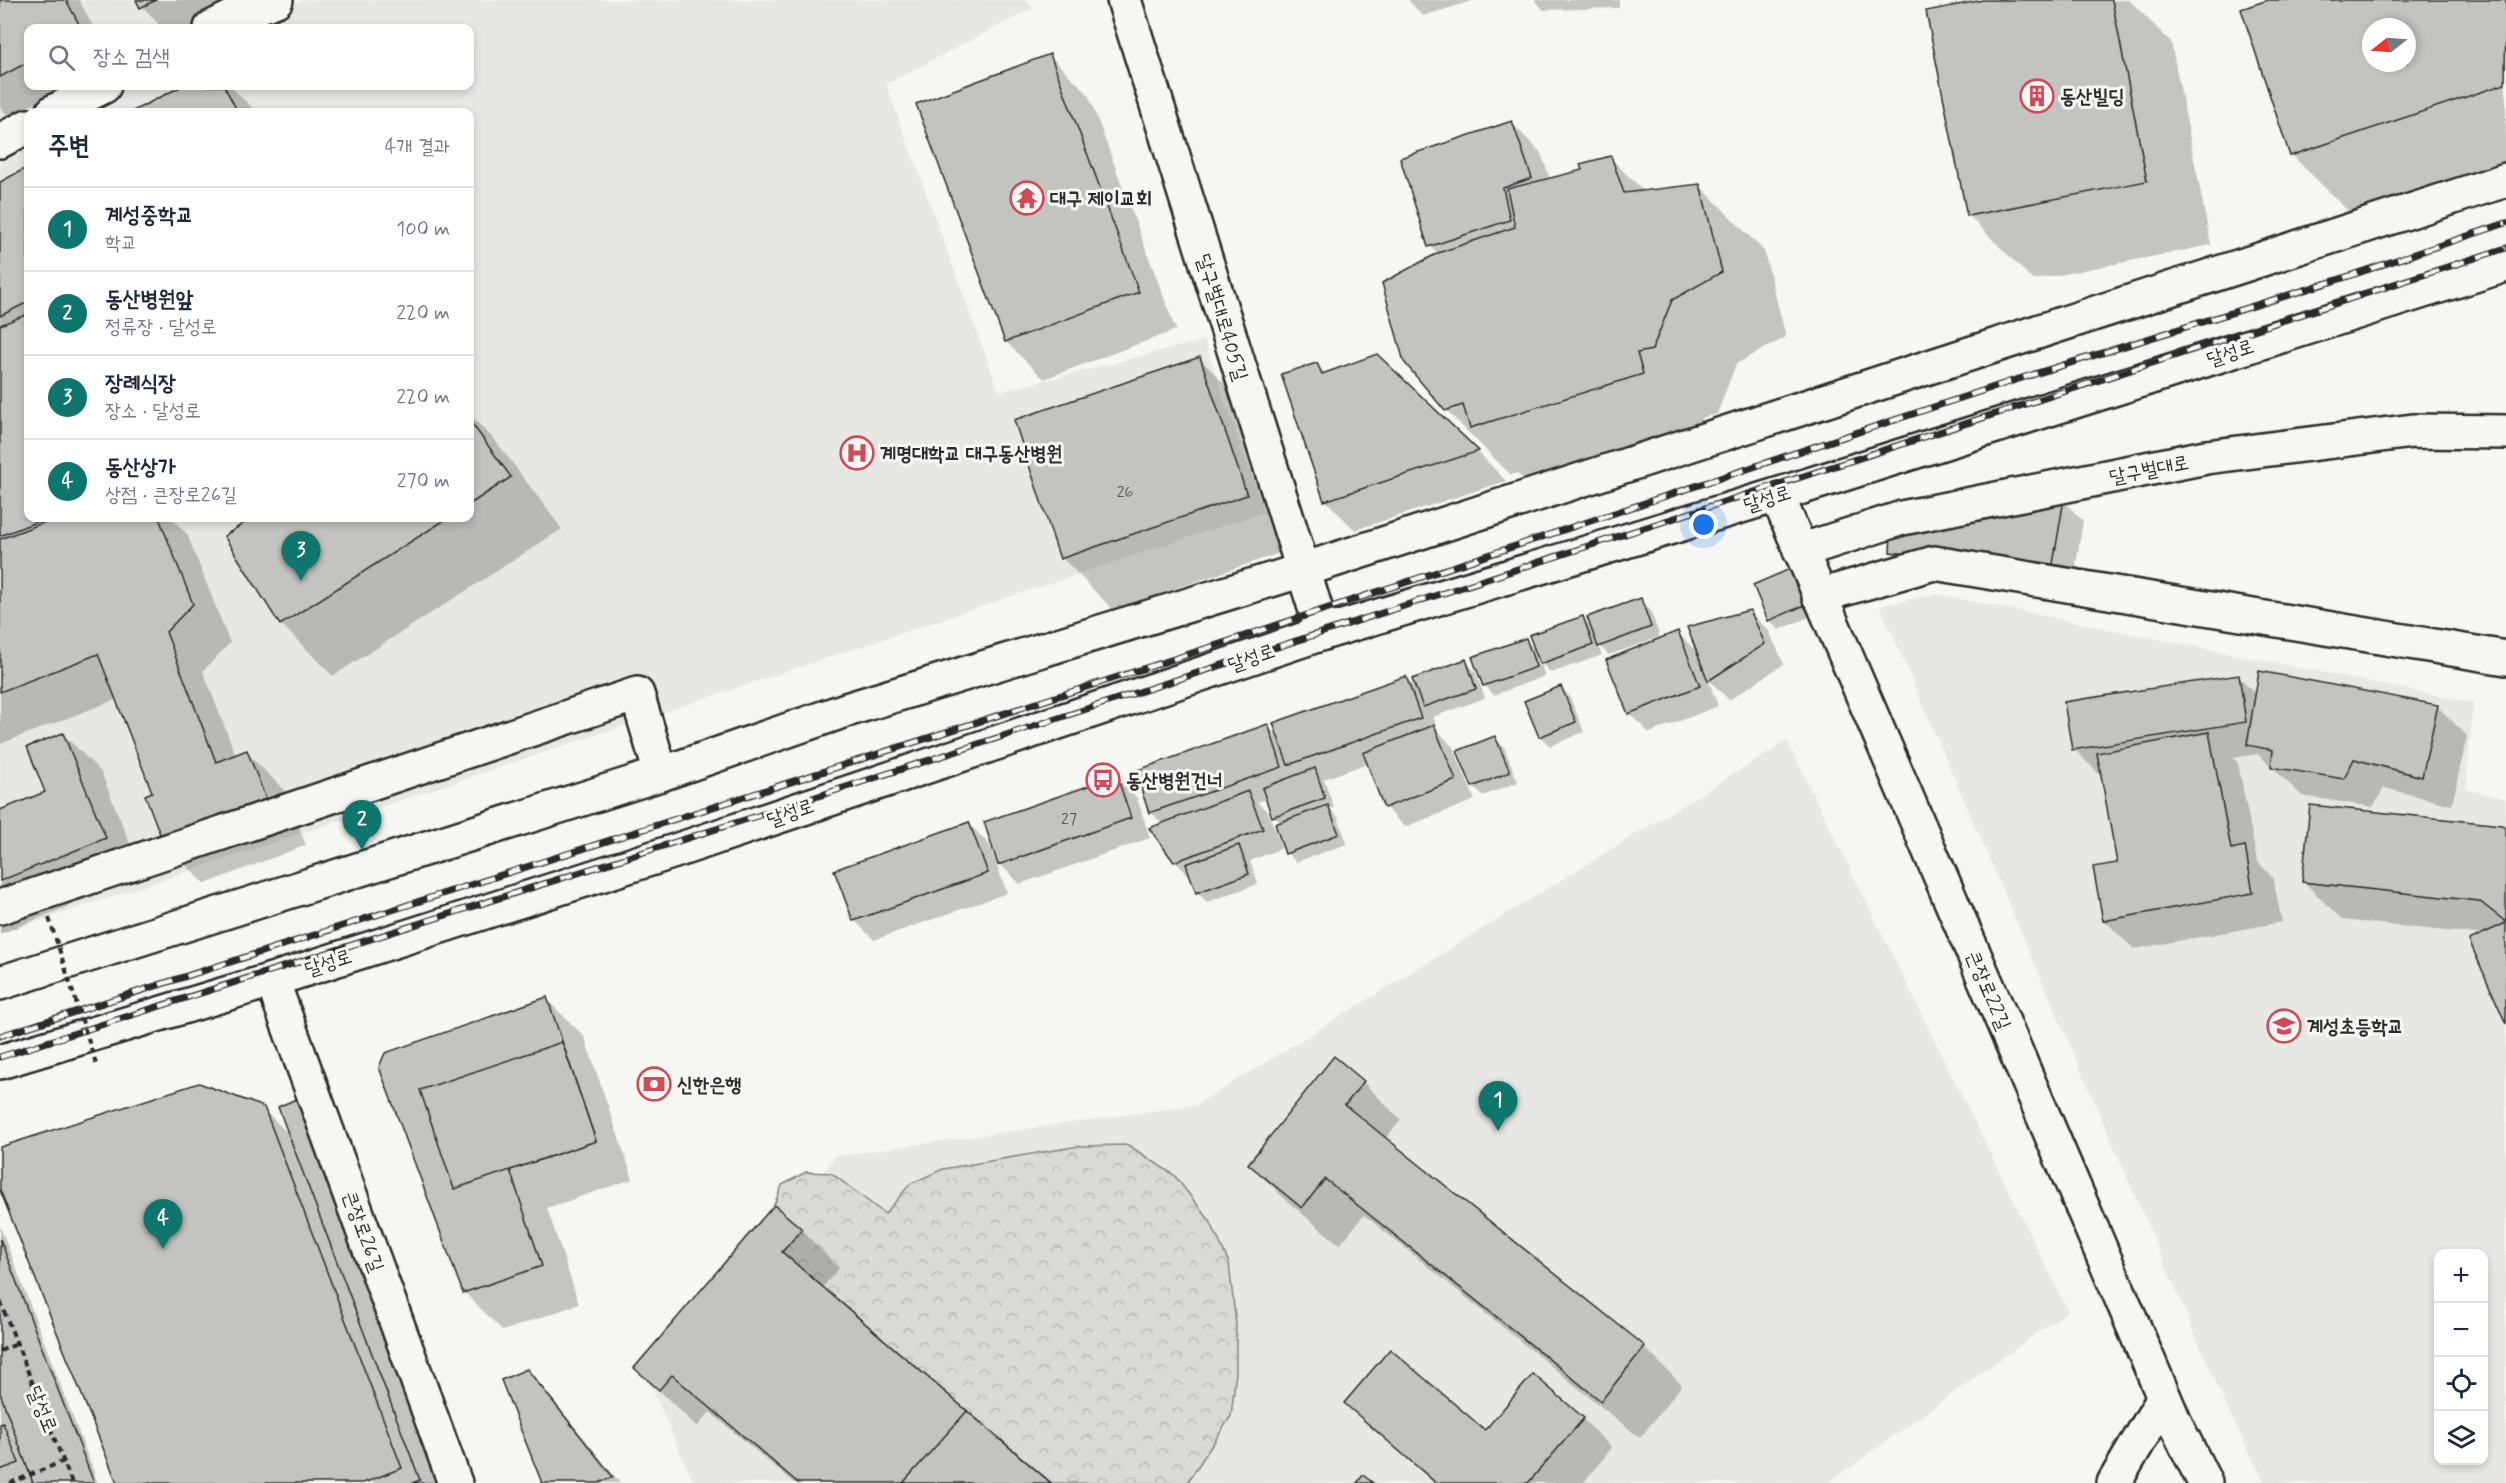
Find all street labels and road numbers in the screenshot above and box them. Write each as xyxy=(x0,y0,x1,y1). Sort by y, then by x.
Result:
street label: 달구벌대로405길 xyxy=(1189,251,1254,384)
street label: 달성로 xyxy=(2203,333,2258,374)
street label: 달구벌대로 xyxy=(2107,450,2191,491)
street label: 달성로 xyxy=(1740,479,1794,519)
street label: 달성로 xyxy=(1224,638,1279,679)
street label: 달성로 xyxy=(763,793,818,834)
street label: 달성로 xyxy=(301,943,356,984)
street label: 큰장로22길 xyxy=(1959,947,2016,1035)
street label: 큰장로26길 xyxy=(335,1187,390,1276)
street label: 달성로 xyxy=(20,1382,63,1437)

